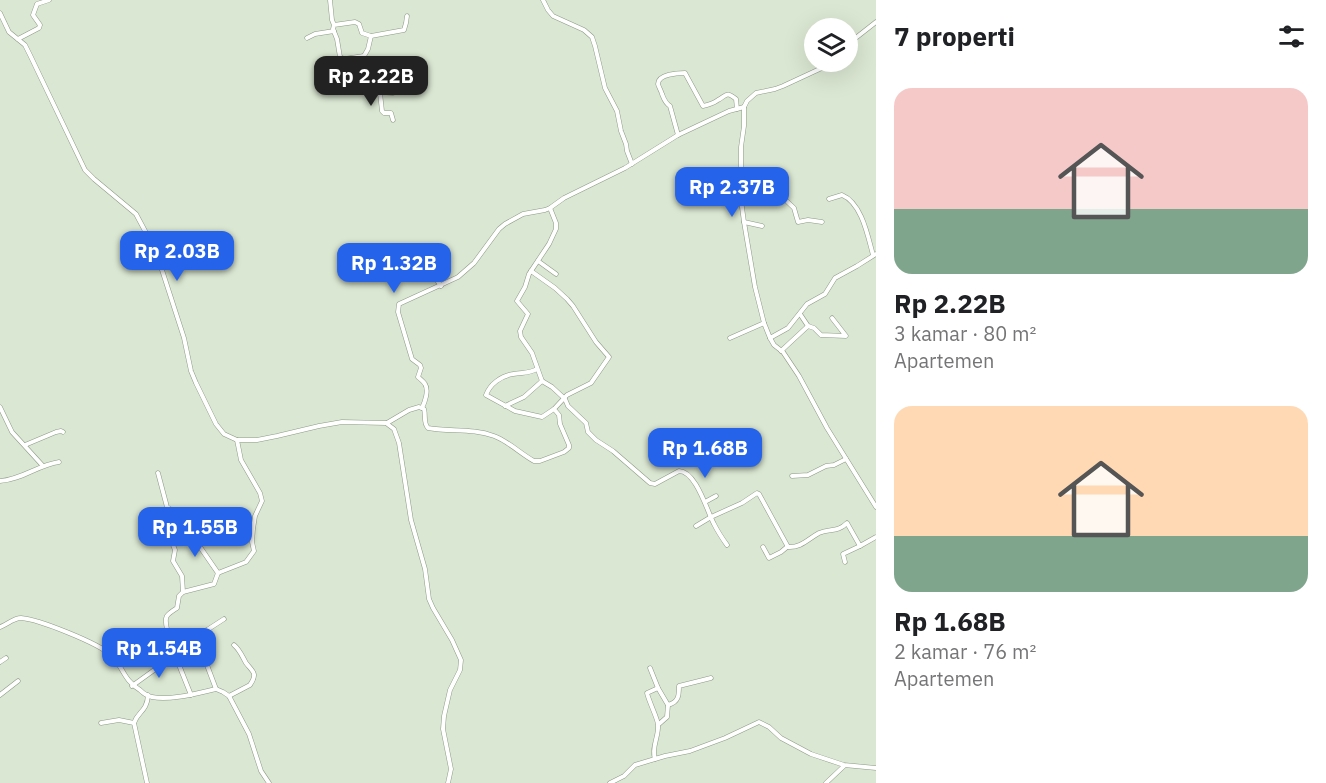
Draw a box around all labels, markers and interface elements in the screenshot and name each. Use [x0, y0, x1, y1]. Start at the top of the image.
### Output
map controls [804, 18, 858, 72]
button: layers [804, 18, 858, 72]
text: 7 properti [894, 19, 1015, 53]
icon: filters [1275, 20, 1308, 53]
pin: Rp 2.22B [309, 56, 433, 107]
text: Rp 2.22B [328, 62, 414, 89]
icon: home [1047, 127, 1155, 235]
pin: Rp 2.37B [670, 167, 794, 218]
text: Rp 2.37B [689, 173, 775, 200]
pin: Rp 2.03B [115, 231, 239, 282]
text: Rp 2.03B [134, 237, 220, 264]
pin: Rp 1.32B [332, 243, 456, 294]
text: Rp 1.32B [351, 249, 437, 276]
text: Rp 2.22B [894, 286, 1006, 320]
text: 3 kamar · 80 m² [894, 320, 1036, 347]
text: Apartemen [894, 347, 994, 374]
pin: Rp 1.68B [643, 428, 767, 479]
text: Rp 1.68B [662, 434, 748, 461]
icon: home [1047, 445, 1155, 553]
pin: Rp 1.55B [133, 507, 257, 558]
text: Rp 1.55B [152, 513, 238, 540]
text: Rp 1.68B [894, 604, 1006, 638]
pin: Rp 1.54B [97, 628, 221, 679]
text: Rp 1.54B [116, 634, 202, 661]
text: 2 kamar · 76 m² [894, 638, 1036, 665]
text: Apartemen [894, 665, 994, 692]

